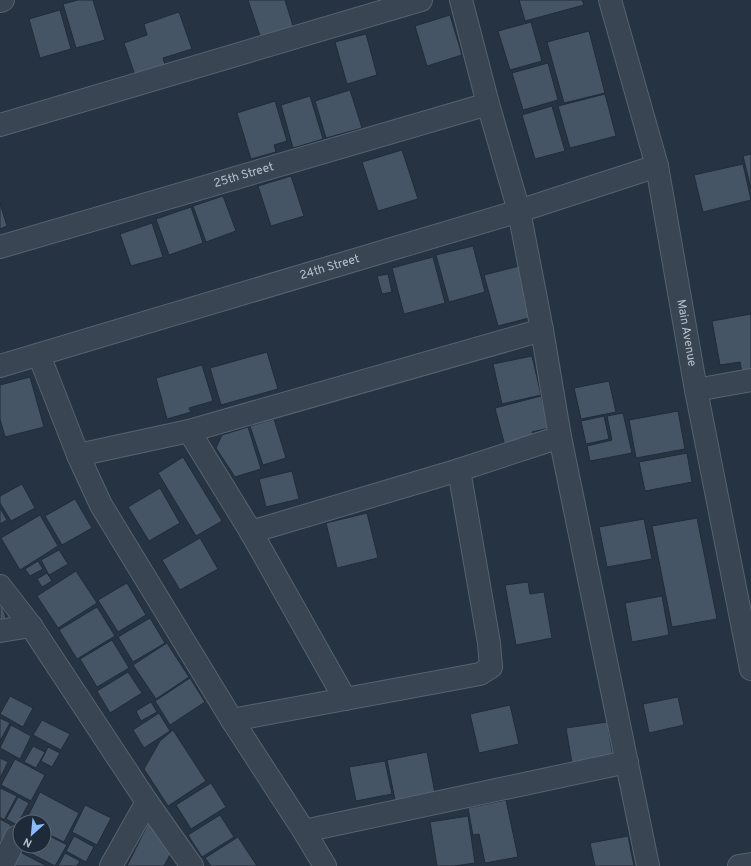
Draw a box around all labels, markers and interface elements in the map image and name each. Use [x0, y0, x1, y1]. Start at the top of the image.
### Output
street label: 25th Street [212, 159, 276, 192]
street label: 24th Street [298, 251, 361, 284]
street label: Main Avenue [672, 298, 700, 368]
north arrow [12, 814, 52, 854]
text: N [21, 834, 35, 850]

